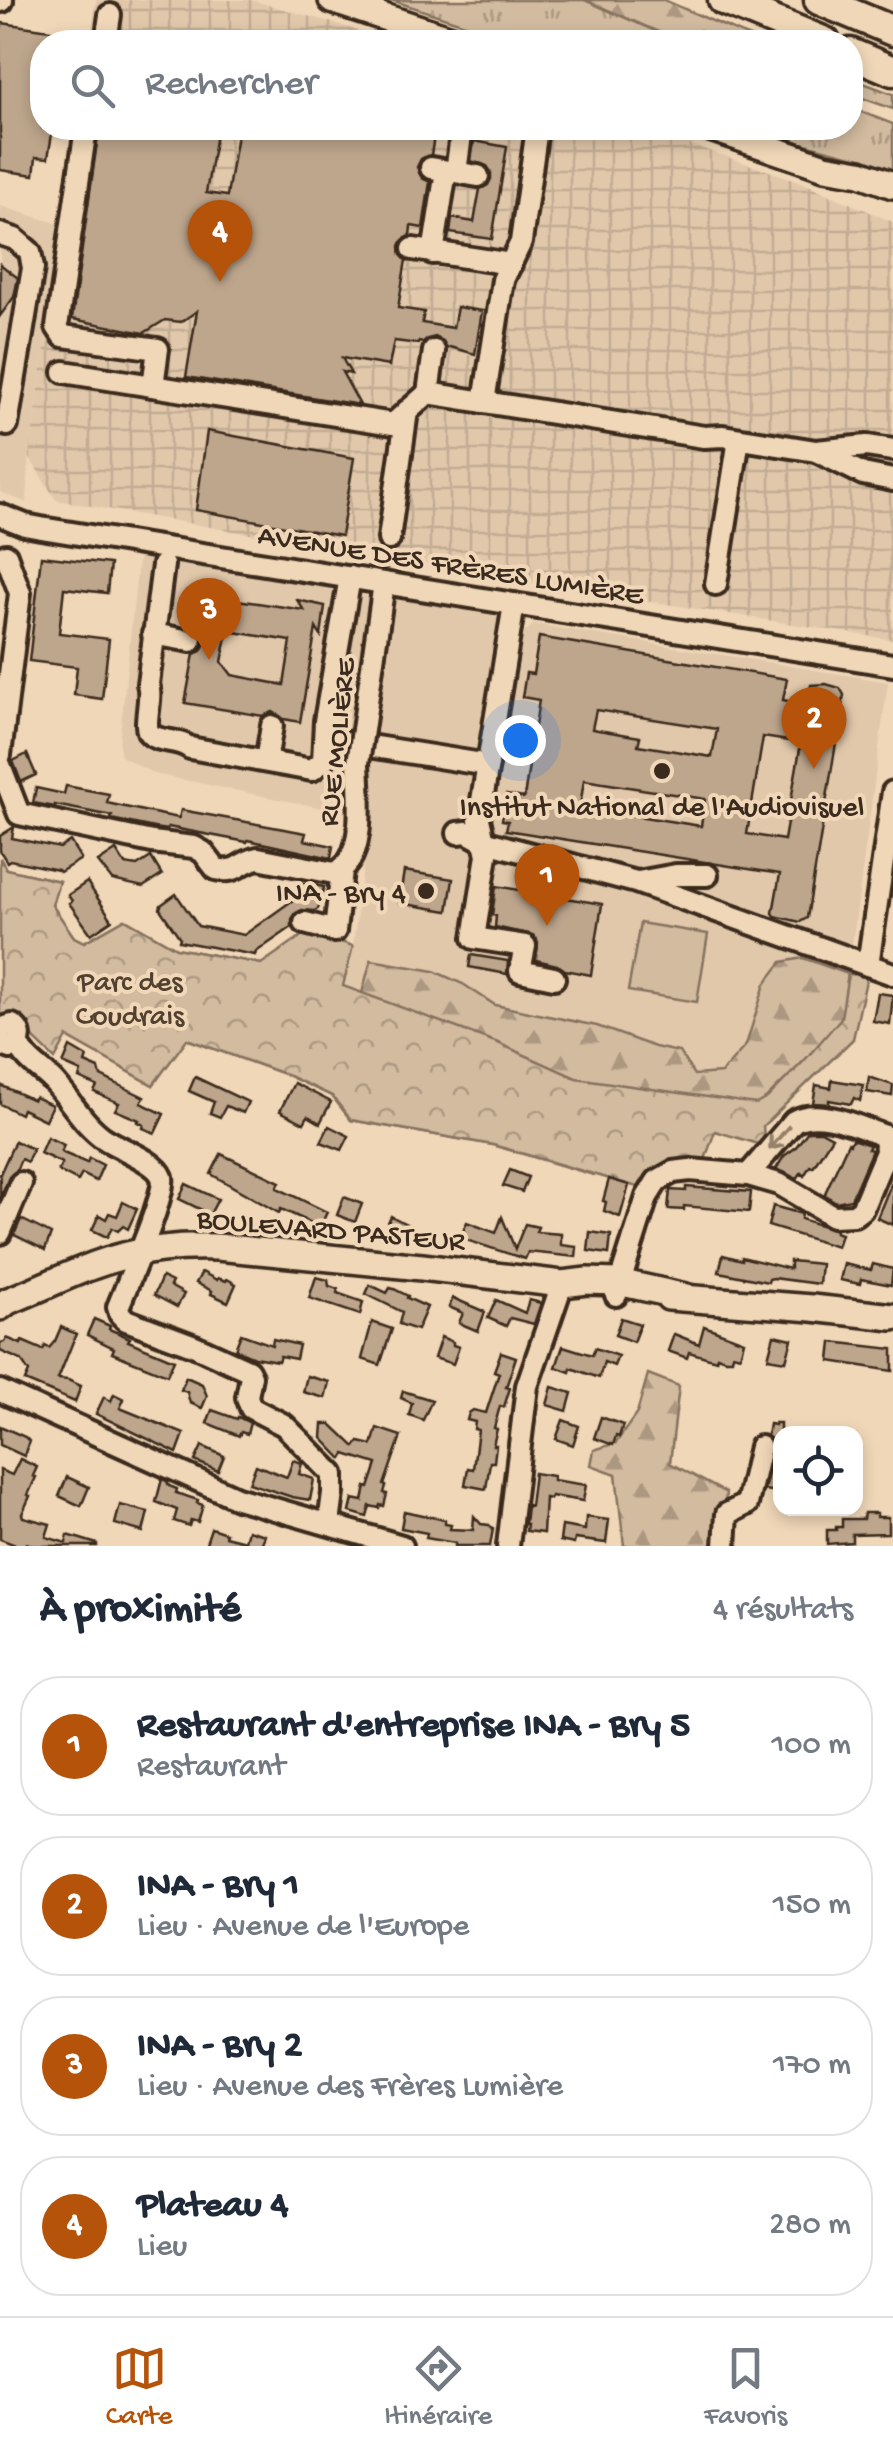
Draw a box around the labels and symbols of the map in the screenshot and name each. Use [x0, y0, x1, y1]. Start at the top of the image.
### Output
pin: 4 [188, 200, 252, 282]
street label: AVENUE DES FRÈRES LUMIÈRE [255, 520, 647, 615]
pin: 3 [176, 578, 242, 660]
street label: RUE MOLIÈRE [313, 655, 366, 828]
pin: 2 [782, 686, 846, 769]
your location [495, 715, 546, 766]
marker: Institut National de l'Audiovisuel [651, 760, 673, 782]
place label: Institut National de l'Audiovisuel [460, 792, 864, 827]
pin: 1 [514, 844, 580, 926]
place label: INA - Bry 4 [276, 878, 406, 913]
marker: INA - Bry 4 [415, 880, 437, 902]
park label: Parc des Coudrais [76, 967, 185, 1036]
one-way arrow [769, 1125, 791, 1151]
street label: BOULEVARD PASTEUR [194, 1203, 467, 1262]

